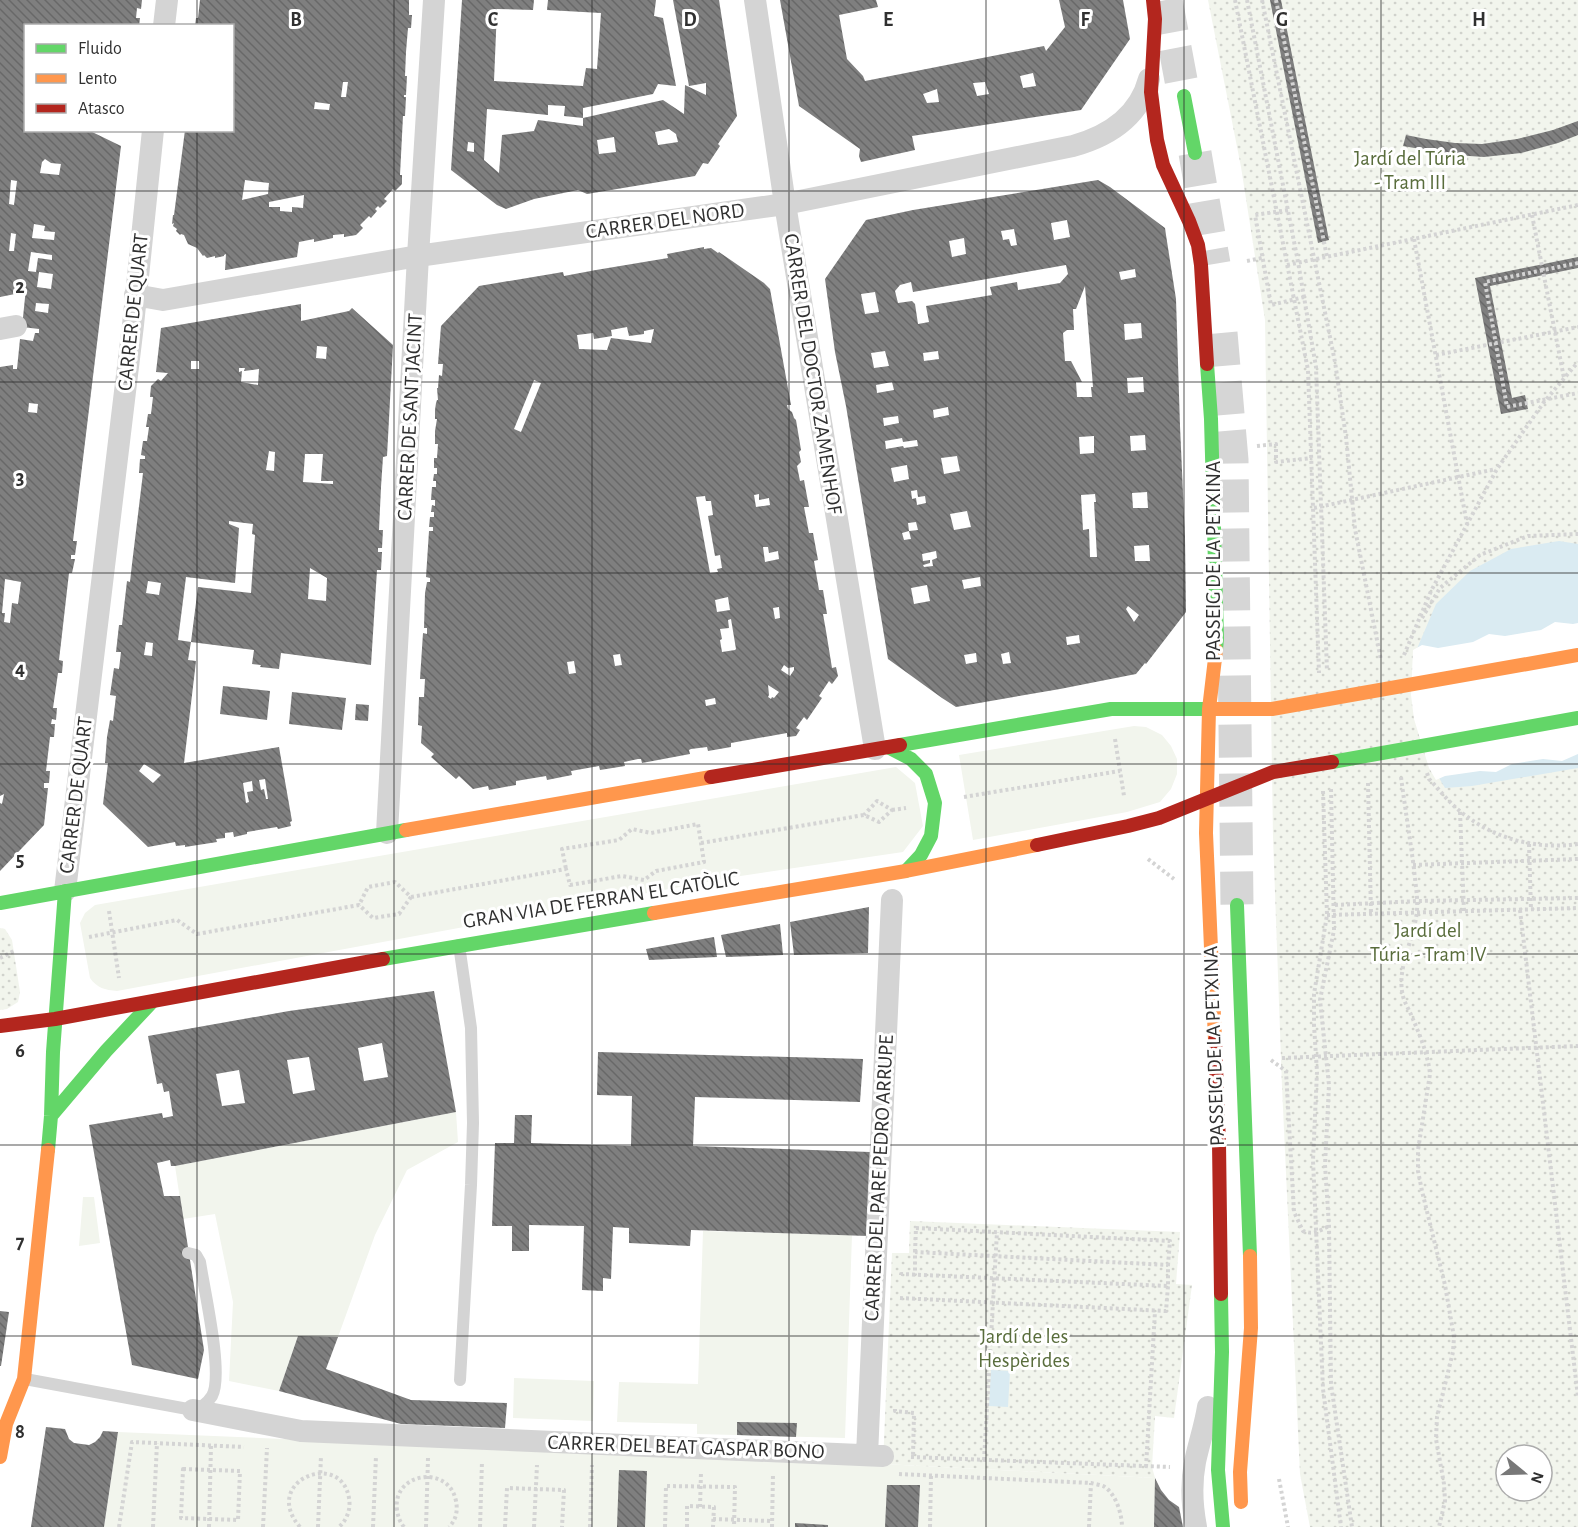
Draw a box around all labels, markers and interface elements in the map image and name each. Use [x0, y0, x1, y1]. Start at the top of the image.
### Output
text: B [290, 10, 302, 30]
text: C [488, 10, 499, 30]
text: D [683, 10, 697, 30]
text: E [883, 10, 893, 30]
text: F [1080, 10, 1090, 30]
text: G [1276, 10, 1288, 30]
text: H [1472, 10, 1486, 30]
legend [24, 24, 234, 132]
text: Fluido [78, 40, 122, 58]
text: Lento [78, 70, 117, 88]
text: Atasco [78, 100, 125, 118]
park label: Jardí del Túria - Tram III [1354, 148, 1466, 193]
street label: CARRER DEL NORD [584, 199, 746, 243]
street label: CARRER DE QUART [114, 232, 152, 392]
street label: CARRER DEL DOCTOR ZAMENHOF [780, 232, 846, 517]
text: 2 [15, 277, 25, 297]
street label: CARRER DE SANT JACINT [394, 313, 426, 521]
street label: PASSEIG DE LA PETXINA [1203, 461, 1224, 661]
text: 3 [16, 468, 24, 488]
text: 4 [15, 659, 25, 679]
street label: CARRER DE QUART [56, 715, 96, 875]
text: 5 [16, 850, 24, 870]
street label: GRAN VIA DE FERRAN EL CATÒLIC [461, 866, 740, 932]
park label: Jardí del Túria - Tram IV [1370, 920, 1486, 965]
street label: PASSEIG DE LA PETXINA [1200, 945, 1228, 1147]
street label: CARRER DEL PARE PEDRO ARRUPE [861, 1034, 897, 1322]
text: 6 [15, 1041, 25, 1061]
text: 7 [16, 1232, 25, 1252]
park label: Jardí de les Hespèrides [978, 1326, 1070, 1371]
text: 8 [15, 1422, 25, 1442]
street label: CARRER DEL BEAT GASPAR BONO [547, 1432, 825, 1462]
north arrow [1494, 1443, 1554, 1503]
text: N [1528, 1470, 1547, 1485]

